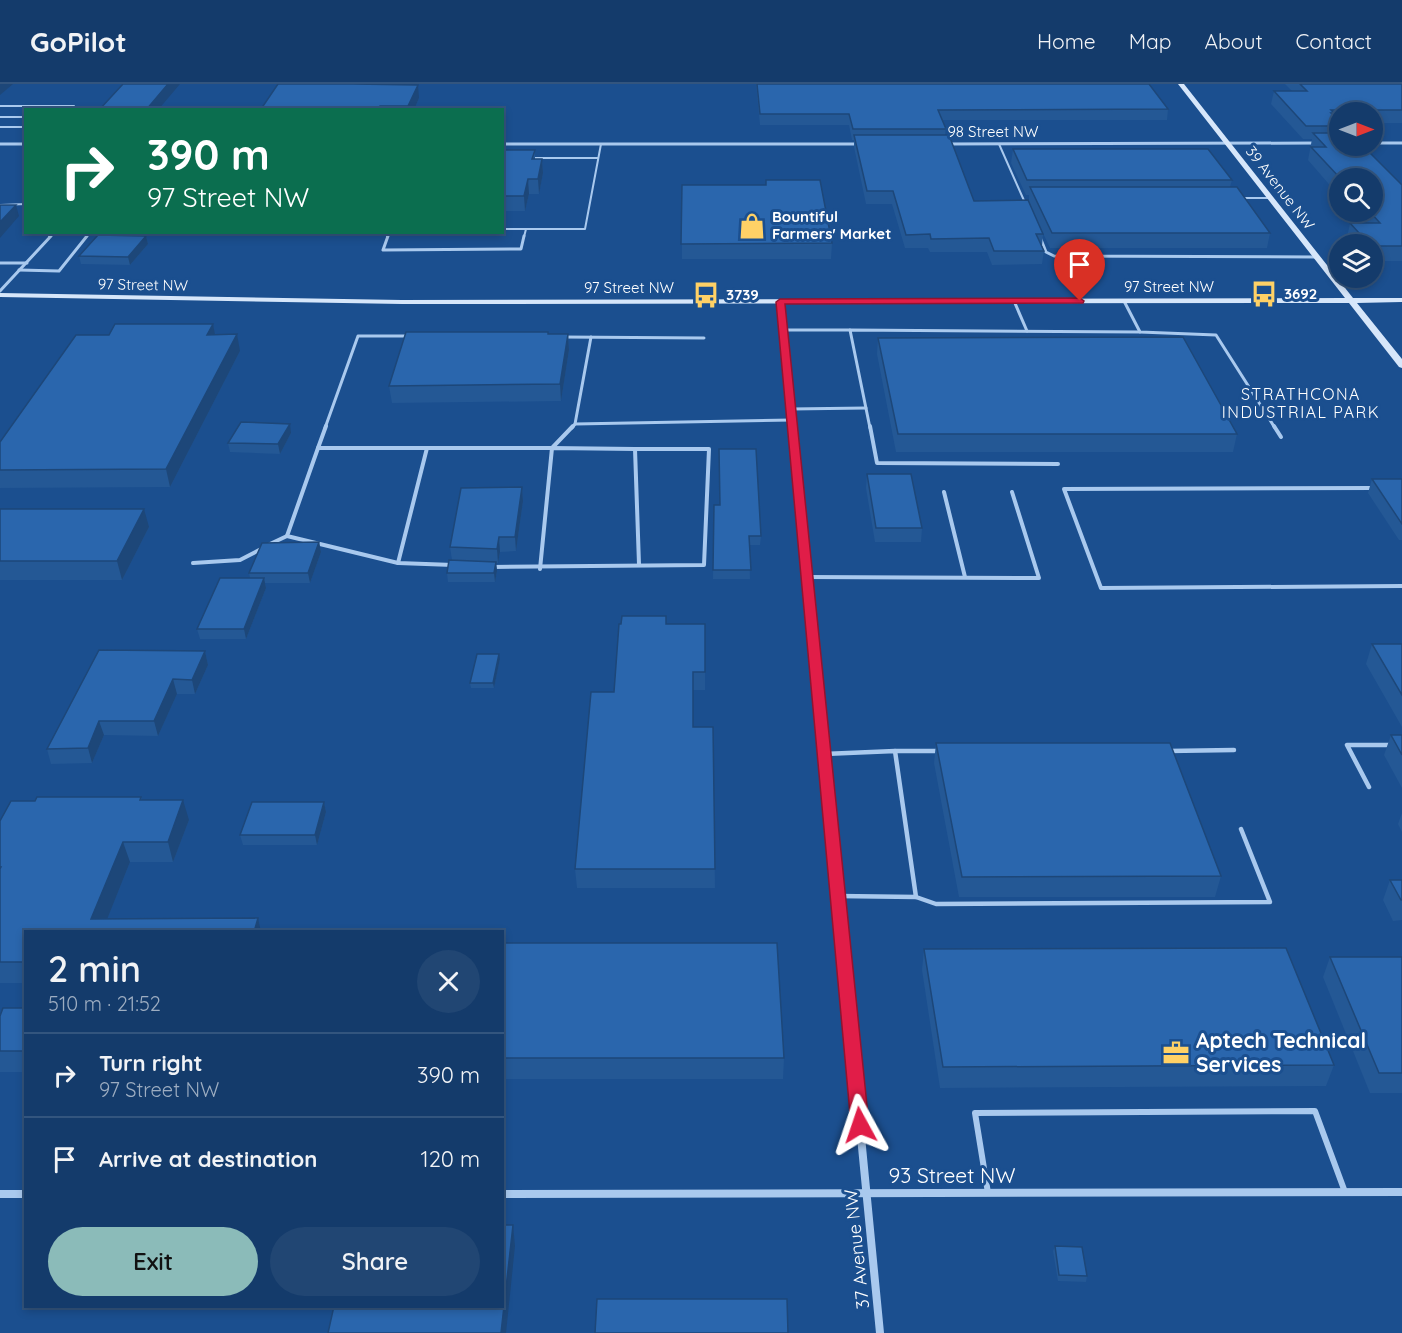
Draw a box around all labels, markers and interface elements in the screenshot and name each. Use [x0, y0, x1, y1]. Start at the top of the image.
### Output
text: GoPilot [30, 24, 127, 59]
text: Home [1037, 28, 1096, 54]
text: Map [1129, 28, 1172, 54]
text: About [1205, 28, 1263, 54]
text: Contact [1296, 28, 1372, 54]
north arrow [1329, 102, 1383, 156]
map controls [1329, 102, 1383, 288]
street label: 98 Street NW [947, 122, 1039, 141]
text: 390 m [147, 128, 270, 181]
icon: right [48, 132, 126, 210]
street label: 39 Avenue NW [1242, 142, 1319, 234]
button: search [1329, 168, 1383, 222]
text: 97 Street NW [147, 180, 309, 214]
place label: Bountiful Farmers' Market [772, 207, 891, 243]
shop icon: Bountiful Farmers' Market [737, 211, 767, 241]
button: layers [1329, 234, 1383, 288]
pin [1054, 239, 1105, 301]
icon: arrive [1063, 248, 1096, 281]
street label: 97 Street NW [98, 274, 189, 295]
street label: 97 Street NW [1124, 277, 1215, 296]
street label: 97 Street NW [584, 278, 675, 297]
bus stop icon: 3692 [1249, 279, 1279, 309]
bus stop icon: 3739 [691, 280, 721, 310]
place label: 3692 [1284, 284, 1317, 303]
place label: 3739 [726, 285, 759, 304]
district label: STRATHCONA INDUSTRIAL PARK [1222, 384, 1380, 422]
text: 2 min [48, 946, 141, 991]
button: close [417, 950, 480, 1013]
text: 510 m · 21:52 [48, 991, 161, 1016]
place label: Aptech Technical Services [1196, 1027, 1366, 1077]
office icon: Aptech Technical Services [1161, 1038, 1191, 1068]
text: Turn right [99, 1049, 203, 1077]
icon: right [48, 1059, 81, 1092]
text: 390 m [417, 1061, 480, 1089]
text: 97 Street NW [99, 1077, 219, 1102]
position arrow [828, 1093, 892, 1157]
icon: arrive [48, 1143, 81, 1176]
text: Arrive at destination [99, 1145, 317, 1173]
text: 120 m [421, 1145, 480, 1173]
street label: 93 Street NW [888, 1162, 1016, 1188]
street label: 37 Avenue NW [839, 1188, 874, 1310]
button: Exit [48, 1227, 258, 1296]
button: Share [270, 1227, 480, 1296]

